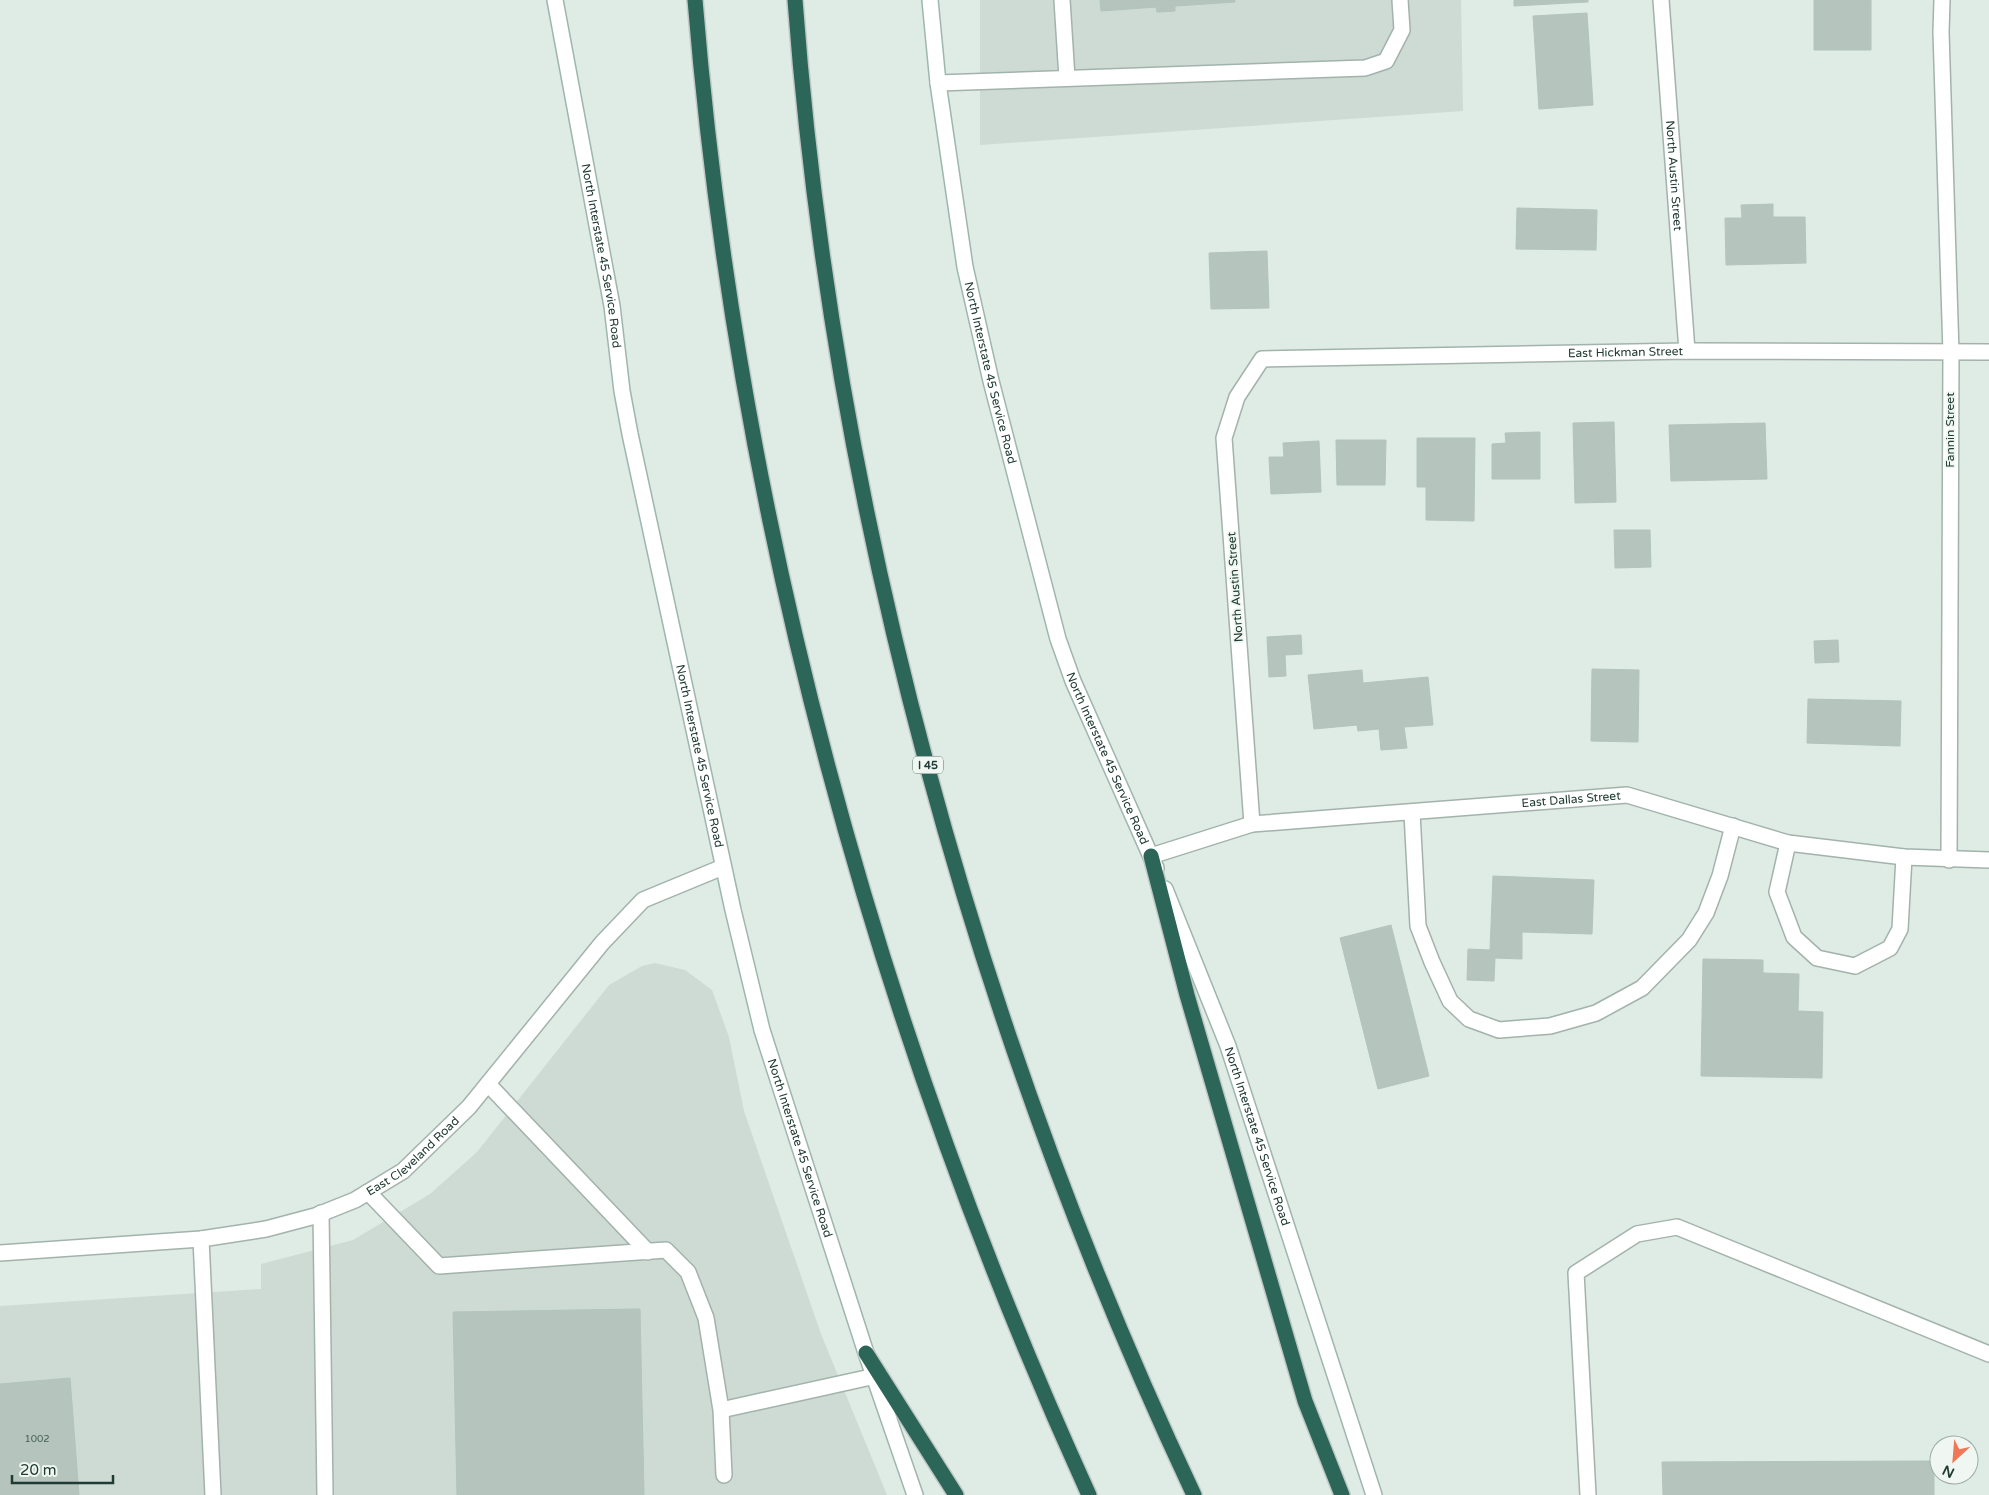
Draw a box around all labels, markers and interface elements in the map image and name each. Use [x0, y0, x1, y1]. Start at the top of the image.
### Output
street label: North Austin Street [1663, 120, 1685, 232]
street label: North Interstate 45 Service Road [579, 162, 624, 349]
street label: North Interstate 45 Service Road [962, 280, 1019, 465]
street label: East Hickman Street [1568, 344, 1684, 360]
street label: Fannin Street [1943, 392, 1957, 468]
street label: North Austin Street [1224, 531, 1246, 643]
street label: North Interstate 45 Service Road [673, 663, 726, 849]
street label: North Interstate 45 Service Road [1063, 670, 1152, 847]
road number: I 45 [913, 756, 943, 774]
street label: East Dallas Street [1521, 788, 1622, 810]
street label: North Interstate 45 Service Road [1222, 1045, 1293, 1227]
street label: North Interstate 45 Service Road [765, 1057, 835, 1239]
street label: East Cleveland Road [364, 1114, 462, 1198]
house number: 1002 [24, 1433, 50, 1445]
north arrow [1929, 1435, 1979, 1485]
scale bar [12, 1452, 114, 1484]
text: 20 m [20, 1461, 57, 1479]
text: N [1940, 1461, 1957, 1481]

